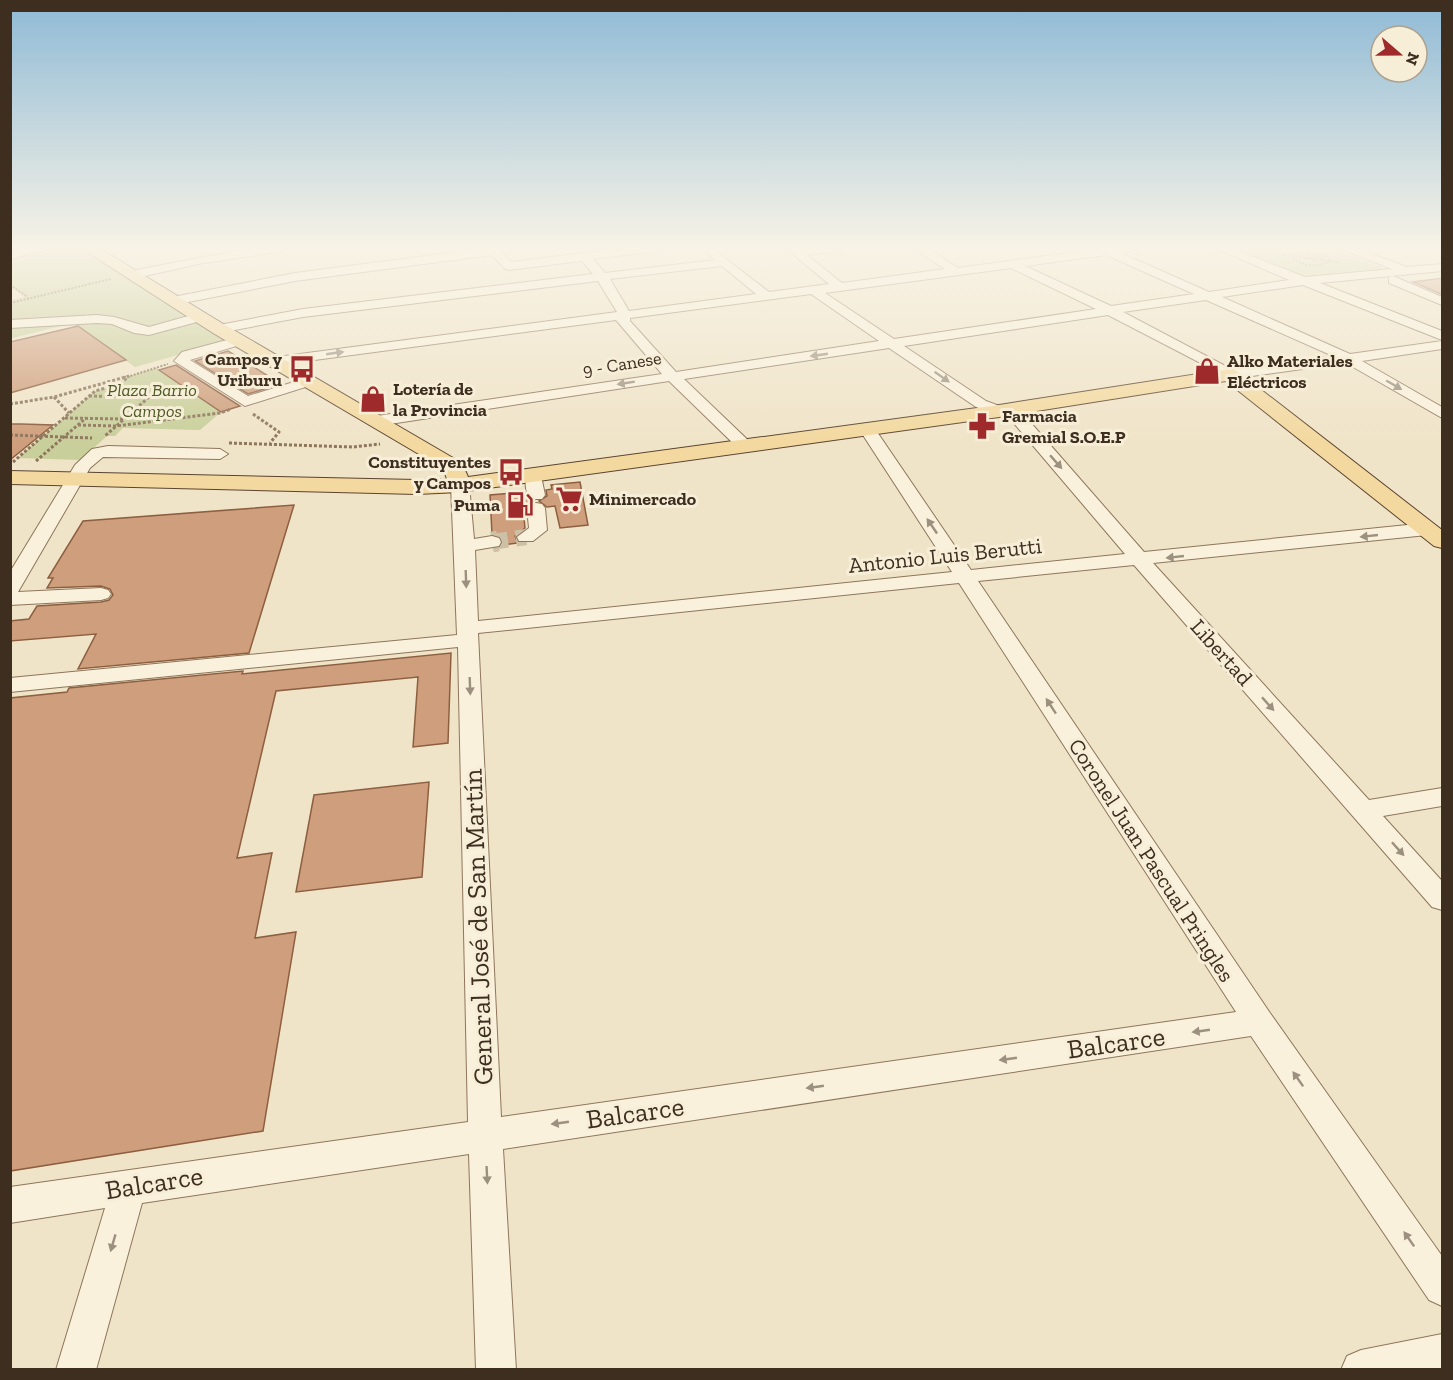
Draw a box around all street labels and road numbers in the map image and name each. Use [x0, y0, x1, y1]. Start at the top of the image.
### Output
street label: 9 - Canese [581, 347, 663, 381]
street label: Antonio Luis Berutti [847, 532, 1043, 579]
street label: Libertad [1185, 613, 1259, 691]
street label: Coronel Juan Pascual Pringles [1063, 733, 1240, 987]
street label: General José de San Martín [456, 768, 500, 1086]
street label: Balcarce [1065, 1020, 1167, 1066]
street label: Balcarce [584, 1090, 686, 1136]
street label: Balcarce [103, 1159, 205, 1207]

